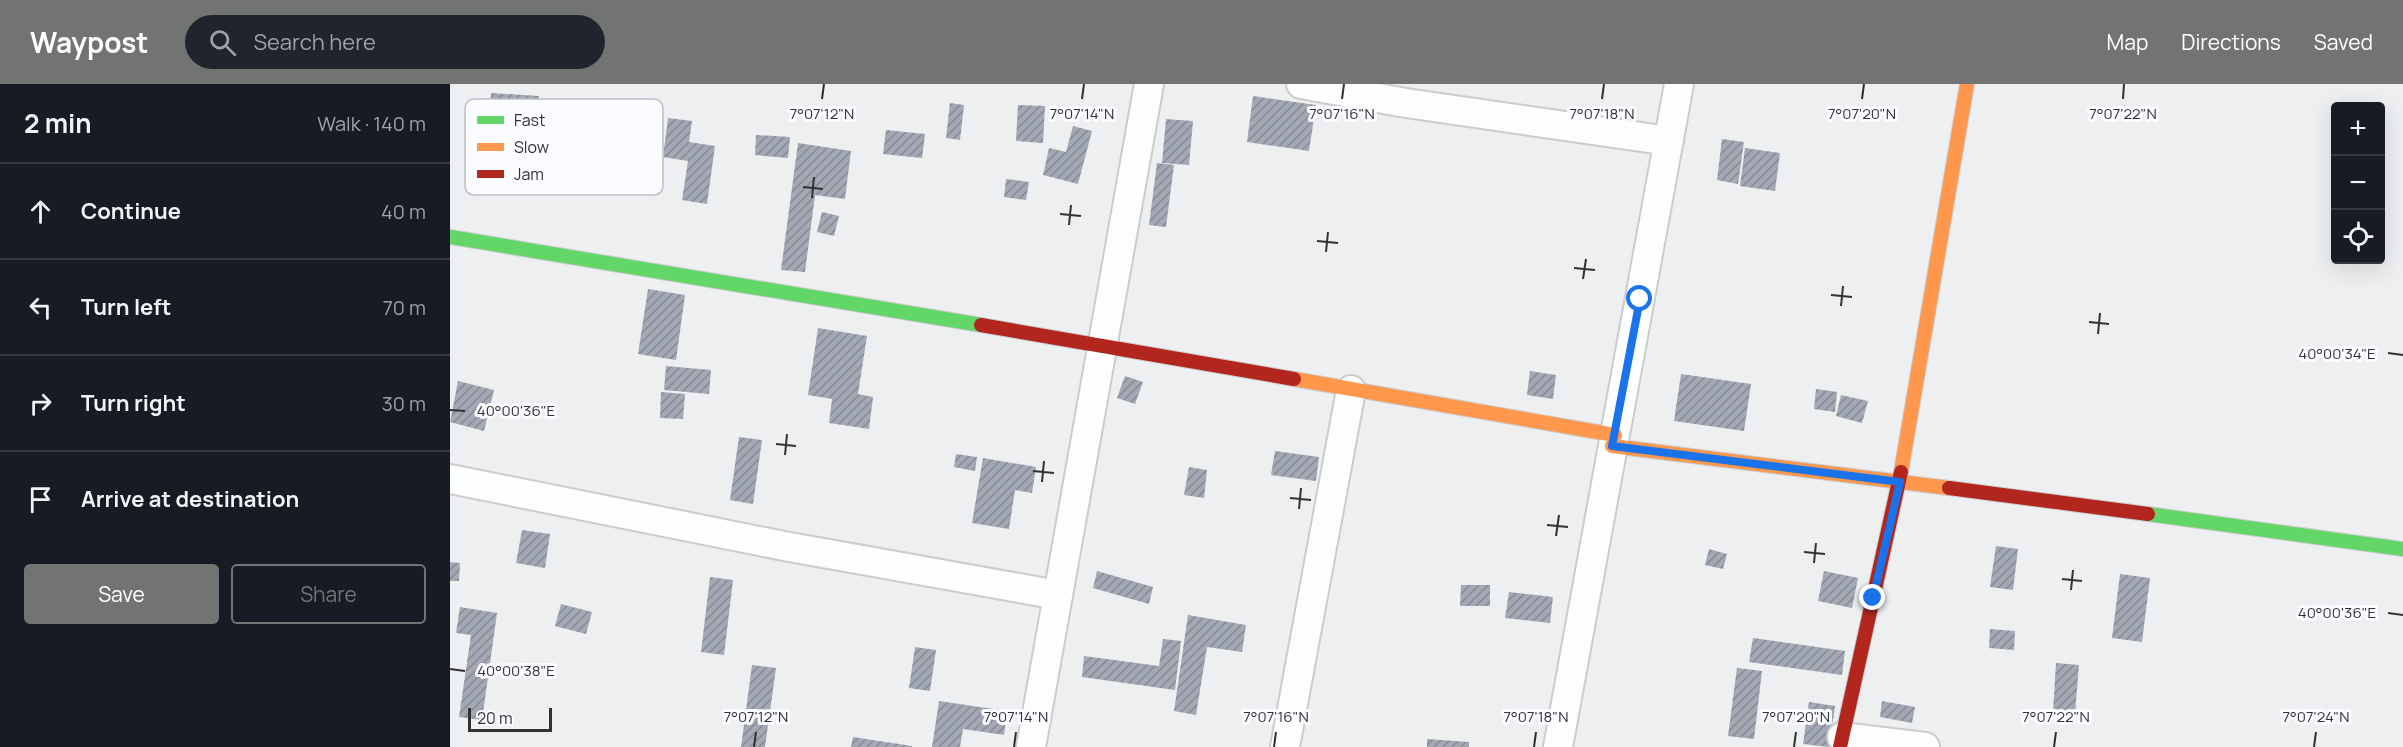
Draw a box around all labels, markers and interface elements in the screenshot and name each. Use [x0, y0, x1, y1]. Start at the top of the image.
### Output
search box [185, 15, 605, 69]
text: Waypost [30, 23, 149, 61]
icon: search [206, 26, 239, 59]
text: Search here [254, 27, 376, 57]
text: Map [2107, 28, 2148, 56]
text: Directions [2181, 28, 2281, 56]
text: Saved [2314, 28, 2373, 56]
legend [465, 99, 663, 195]
map controls [2331, 102, 2385, 264]
button: + [2331, 102, 2385, 156]
text: 7°07'12"N [790, 103, 854, 124]
text: 7°07'14"N [1050, 103, 1114, 124]
text: 7°07'16"N [1309, 103, 1375, 124]
text: 7°07'18"N [1570, 103, 1634, 124]
text: 7°07'20"N [1828, 103, 1896, 124]
text: 7°07'22"N [2089, 103, 2157, 124]
text: 2 min [24, 105, 92, 141]
text: Fast [514, 109, 545, 131]
text: Walk · 140 m [317, 110, 426, 137]
text: Slow [514, 136, 549, 158]
button: − [2331, 156, 2385, 210]
text: Jam [514, 163, 544, 185]
icon: ahead [24, 195, 57, 228]
text: Continue [81, 196, 181, 226]
text: 40 m [381, 198, 426, 225]
button: locate [2331, 210, 2385, 264]
route start [1626, 285, 1652, 311]
icon: left [24, 291, 57, 324]
text: Turn left [81, 292, 171, 322]
text: 70 m [383, 294, 426, 321]
text: 40°00'34"E [2298, 343, 2376, 364]
icon: right [24, 387, 57, 420]
text: Turn right [81, 388, 186, 418]
text: 30 m [382, 390, 426, 417]
text: 40°00'36"E [477, 400, 555, 421]
icon: arrive [24, 483, 57, 516]
text: Arrive at destination [81, 484, 299, 514]
button: Save [24, 564, 219, 624]
button: Share [231, 564, 426, 624]
route end [1859, 584, 1885, 610]
text: 40°00'36"E [2298, 602, 2376, 623]
text: 40°00'38"E [477, 660, 555, 681]
scale bar [468, 705, 552, 732]
text: 7°07'12"N [724, 706, 788, 727]
text: 7°07'14"N [984, 706, 1048, 727]
text: 7°07'16"N [1243, 706, 1309, 727]
text: 7°07'18"N [1504, 706, 1568, 727]
text: 7°07'20"N [1762, 706, 1830, 727]
text: 7°07'22"N [2022, 706, 2090, 727]
text: 7°07'24"N [2283, 706, 2349, 727]
text: 20 m [477, 707, 513, 729]

